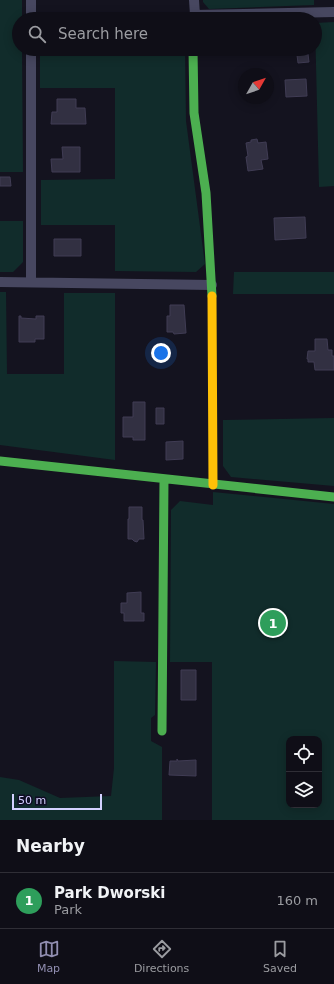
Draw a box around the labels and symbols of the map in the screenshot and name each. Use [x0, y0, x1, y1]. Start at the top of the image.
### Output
north arrow [238, 68, 274, 104]
your location [151, 343, 171, 363]
pin: 1 [260, 608, 286, 638]
scale bar [12, 792, 102, 811]

